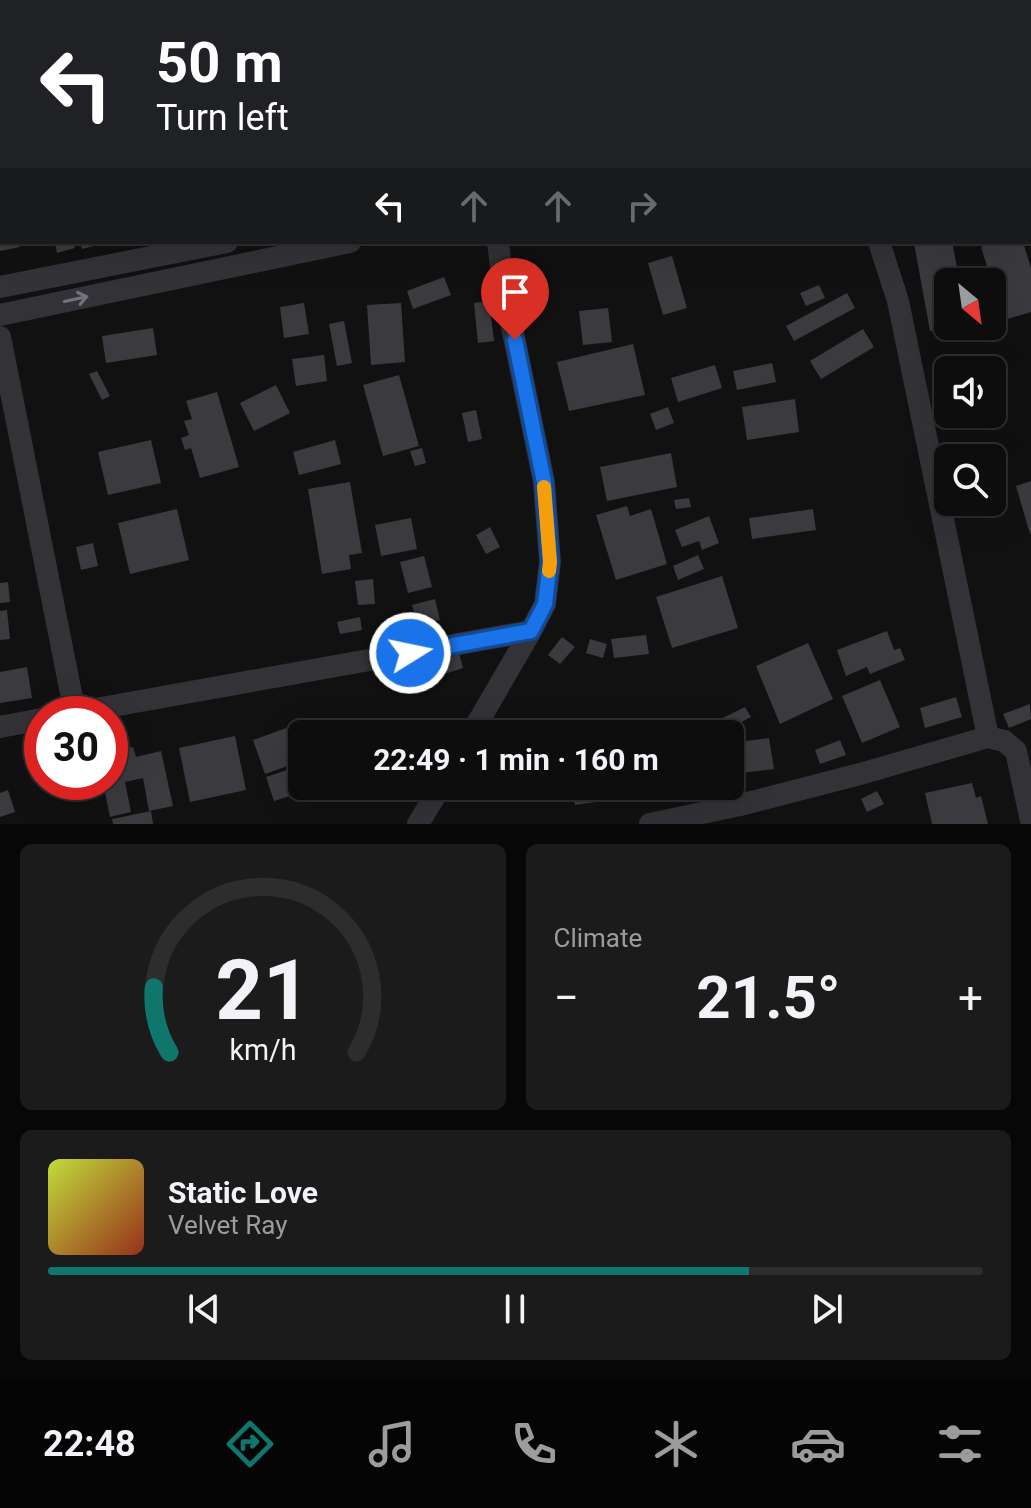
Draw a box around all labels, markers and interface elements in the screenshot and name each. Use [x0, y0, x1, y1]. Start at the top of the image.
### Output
text: 50 m [156, 30, 283, 96]
icon: left [24, 32, 128, 136]
text: Turn left [156, 97, 289, 139]
icon: left [368, 184, 412, 228]
icon: ahead [452, 184, 496, 228]
icon: ahead [536, 184, 580, 228]
icon: right [620, 184, 664, 228]
pin [481, 258, 549, 340]
north arrow [934, 268, 1006, 340]
map controls [934, 268, 1006, 516]
icon: arrive [493, 270, 537, 314]
one-way arrow [63, 291, 89, 306]
button: sound [934, 356, 1006, 428]
button: search [934, 444, 1006, 516]
position arrow [368, 611, 452, 695]
speed limit sign: 30 [24, 696, 128, 800]
text: 22:49 · 1 min · 160 m [373, 742, 659, 777]
text: Climate [554, 923, 642, 953]
text: 21 [215, 942, 310, 1039]
text: 21.5° [696, 962, 840, 1033]
text: − [554, 972, 579, 1024]
text: + [958, 972, 983, 1024]
text: km/h [229, 1033, 296, 1067]
text: Static Love [168, 1175, 318, 1210]
text: Velvet Ray [168, 1210, 288, 1240]
icon: previous [182, 1287, 226, 1331]
icon: pause [493, 1287, 537, 1331]
icon: next [805, 1287, 849, 1331]
icon: directions [222, 1416, 278, 1472]
icon: music [364, 1416, 420, 1472]
icon: phone [506, 1416, 562, 1472]
icon: climate [648, 1416, 704, 1472]
icon: car [790, 1416, 846, 1472]
icon: filters [932, 1416, 988, 1472]
text: 22:48 [43, 1423, 136, 1465]

